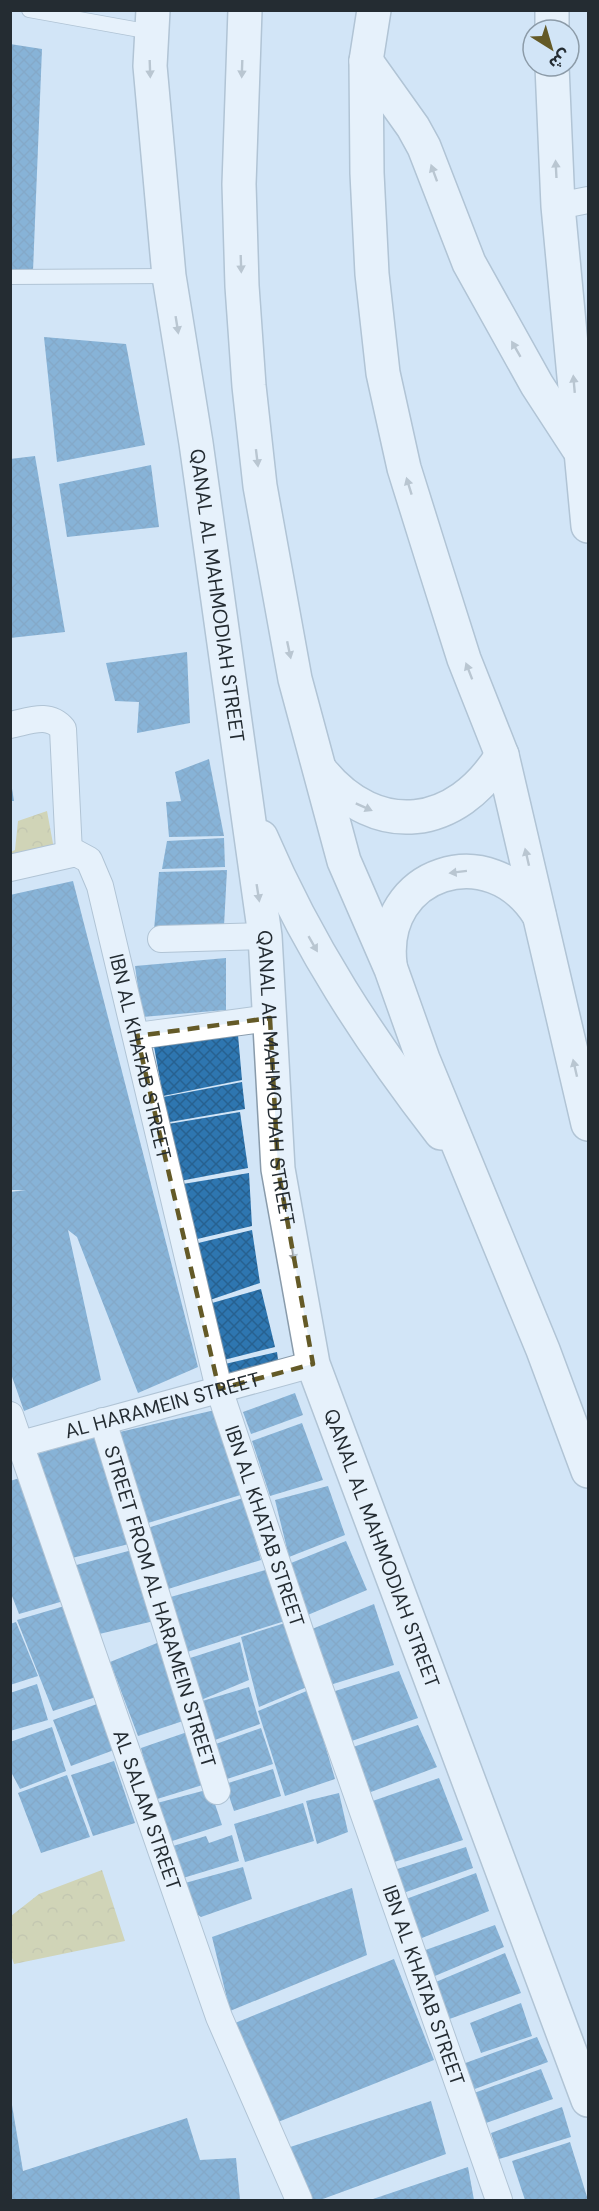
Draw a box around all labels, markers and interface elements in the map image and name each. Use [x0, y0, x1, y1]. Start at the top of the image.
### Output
north arrow [521, 18, 581, 78]
text: ش [545, 45, 575, 75]
one-way arrow [146, 59, 155, 78]
one-way arrow [237, 59, 246, 78]
one-way arrow [552, 160, 561, 179]
one-way arrow [428, 164, 438, 182]
one-way arrow [236, 254, 246, 273]
one-way arrow [172, 316, 181, 335]
one-way arrow [511, 340, 521, 357]
one-way arrow [569, 375, 579, 394]
street label: QANAL AL MAHMODIAH STREET [184, 447, 251, 744]
one-way arrow [252, 449, 262, 468]
one-way arrow [404, 477, 414, 495]
one-way arrow [285, 641, 294, 660]
one-way arrow [464, 662, 473, 680]
one-way arrow [355, 802, 373, 812]
one-way arrow [521, 848, 531, 866]
one-way arrow [448, 868, 467, 877]
one-way arrow [254, 883, 263, 902]
street label: QANAL AL MAHMODIAH STREET [252, 929, 301, 1227]
one-way arrow [308, 936, 318, 953]
street label: IBN AL KHATAB STREET [103, 951, 177, 1162]
one-way arrow [570, 1058, 580, 1077]
one-way arrow [289, 1244, 298, 1263]
street label: AL HARAMEIN STREET [62, 1366, 263, 1444]
street label: QANAL AL MAHMODIAH STREET [318, 1405, 446, 1691]
street label: IBN AL KHATAB STREET [219, 1422, 311, 1630]
street label: STREET FROM AL HARAMEIN STREET [98, 1442, 222, 1770]
street label: AL SALAM STREET [107, 1726, 187, 1894]
street label: IBN AL KHATAB STREET [377, 1882, 471, 2089]

